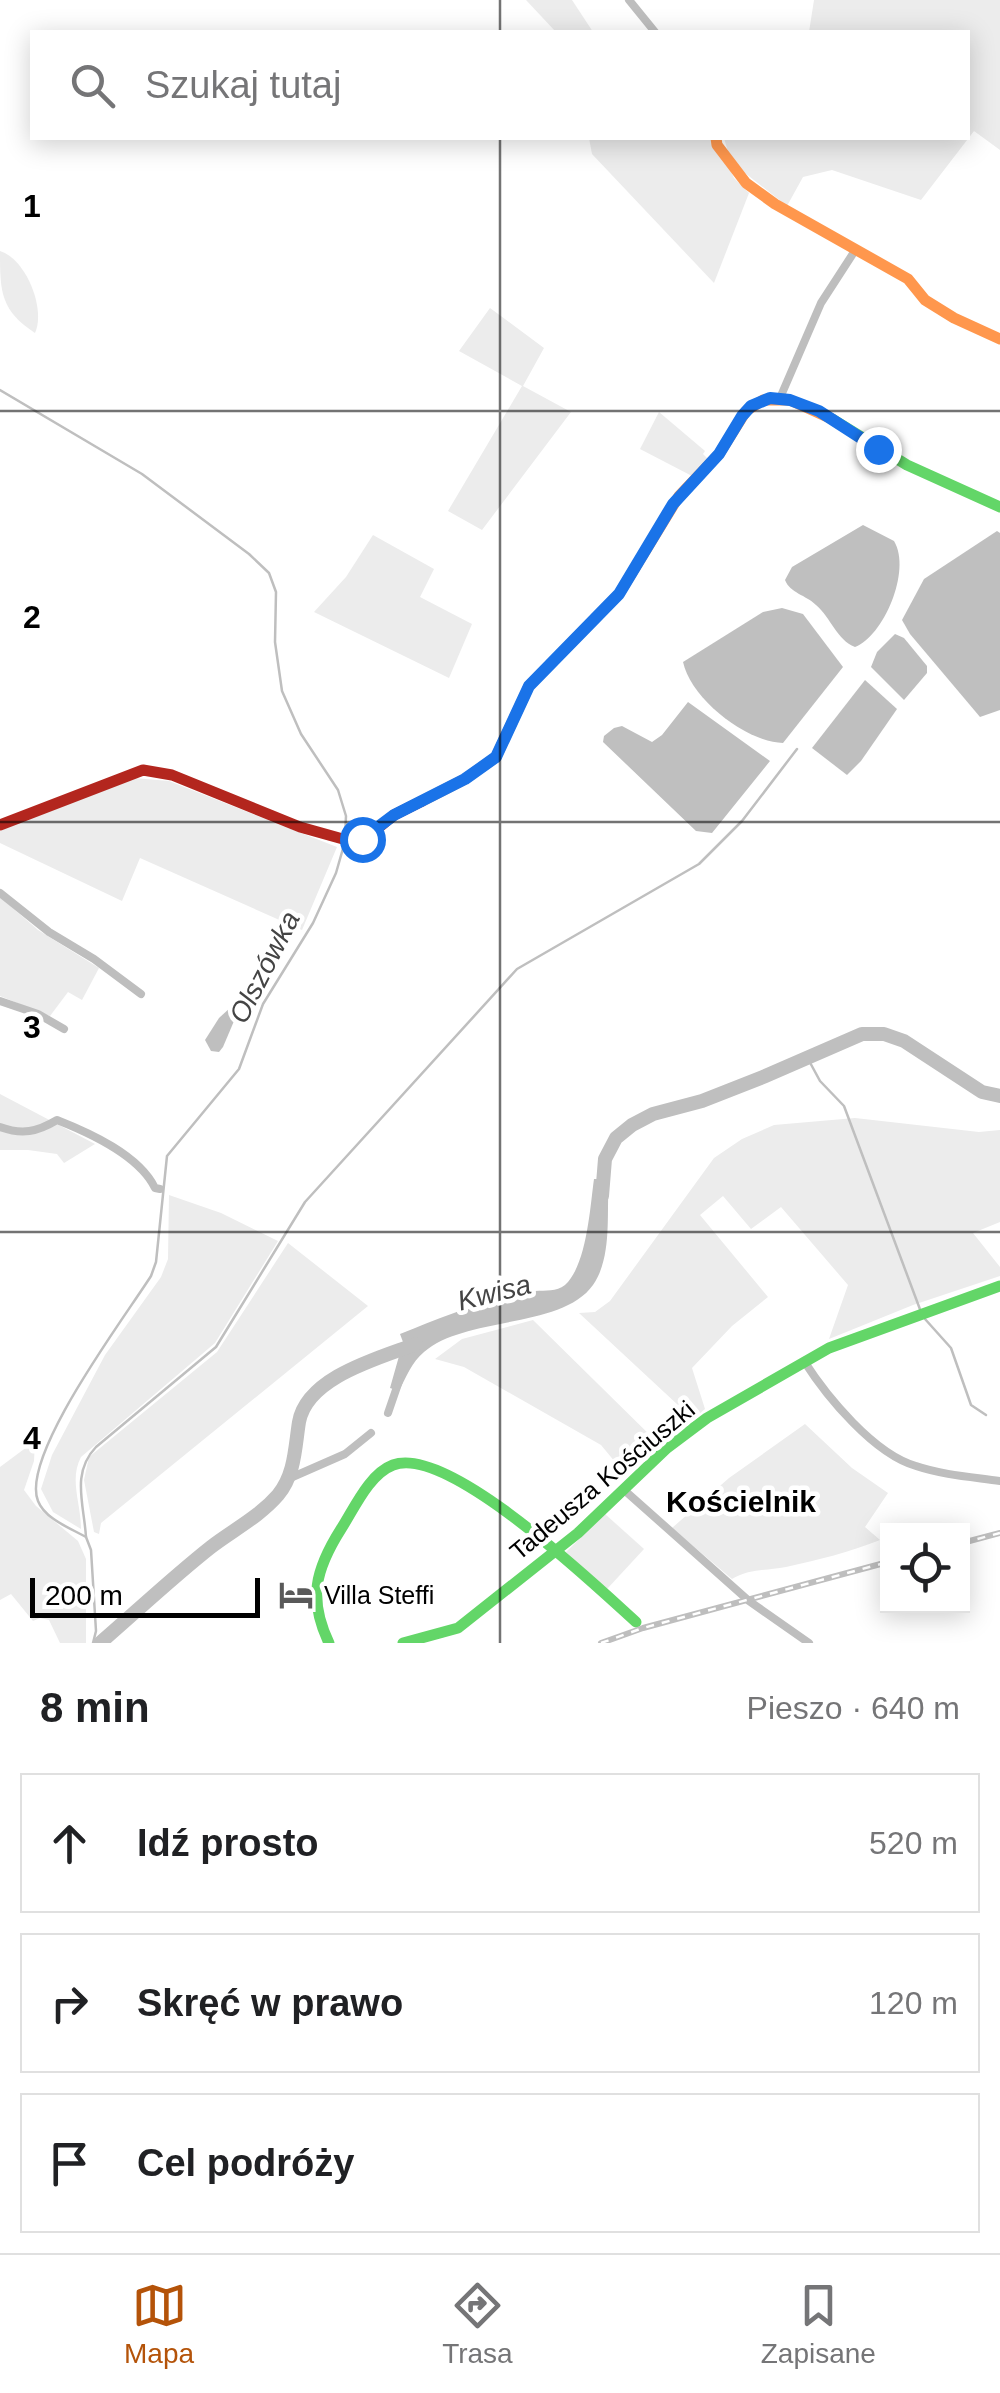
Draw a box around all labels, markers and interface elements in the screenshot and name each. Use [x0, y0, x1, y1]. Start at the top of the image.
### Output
search box [30, 30, 970, 140]
icon: search [65, 58, 120, 113]
text: Szukaj tutaj [145, 64, 341, 106]
text: 1 [23, 188, 41, 224]
route end [856, 427, 902, 473]
text: 2 [23, 599, 41, 635]
route start [340, 817, 386, 863]
water label: Olszówka [223, 906, 306, 1028]
text: 3 [23, 1009, 41, 1045]
water label: Kwisa [454, 1268, 534, 1317]
street label: Tadeusza Kościuszki [504, 1395, 700, 1565]
text: 4 [23, 1420, 41, 1456]
district label: Kościelnik [666, 1485, 816, 1518]
map controls [880, 1523, 970, 1613]
button: locate [880, 1523, 970, 1613]
scale bar [30, 1573, 260, 1618]
hotel icon: Villa Steffi [277, 1576, 315, 1614]
text: 200 m [45, 1580, 123, 1611]
place label: Villa Steffi [324, 1581, 434, 1609]
text: 8 min [40, 1684, 150, 1731]
text: Pieszo · 640 m [747, 1690, 960, 1726]
icon: ahead [42, 1816, 97, 1871]
text: Idź prosto [137, 1822, 319, 1864]
text: 520 m [869, 1825, 958, 1861]
icon: right [42, 1976, 97, 2031]
text: Skręć w prawo [137, 1982, 403, 2024]
text: 120 m [869, 1985, 958, 2021]
icon: arrive [42, 2136, 97, 2191]
text: Cel podróży [137, 2142, 354, 2184]
tab: Mapa [124, 2278, 194, 2370]
tab: Trasa [442, 2278, 513, 2370]
tab: Zapisane [761, 2278, 876, 2370]

